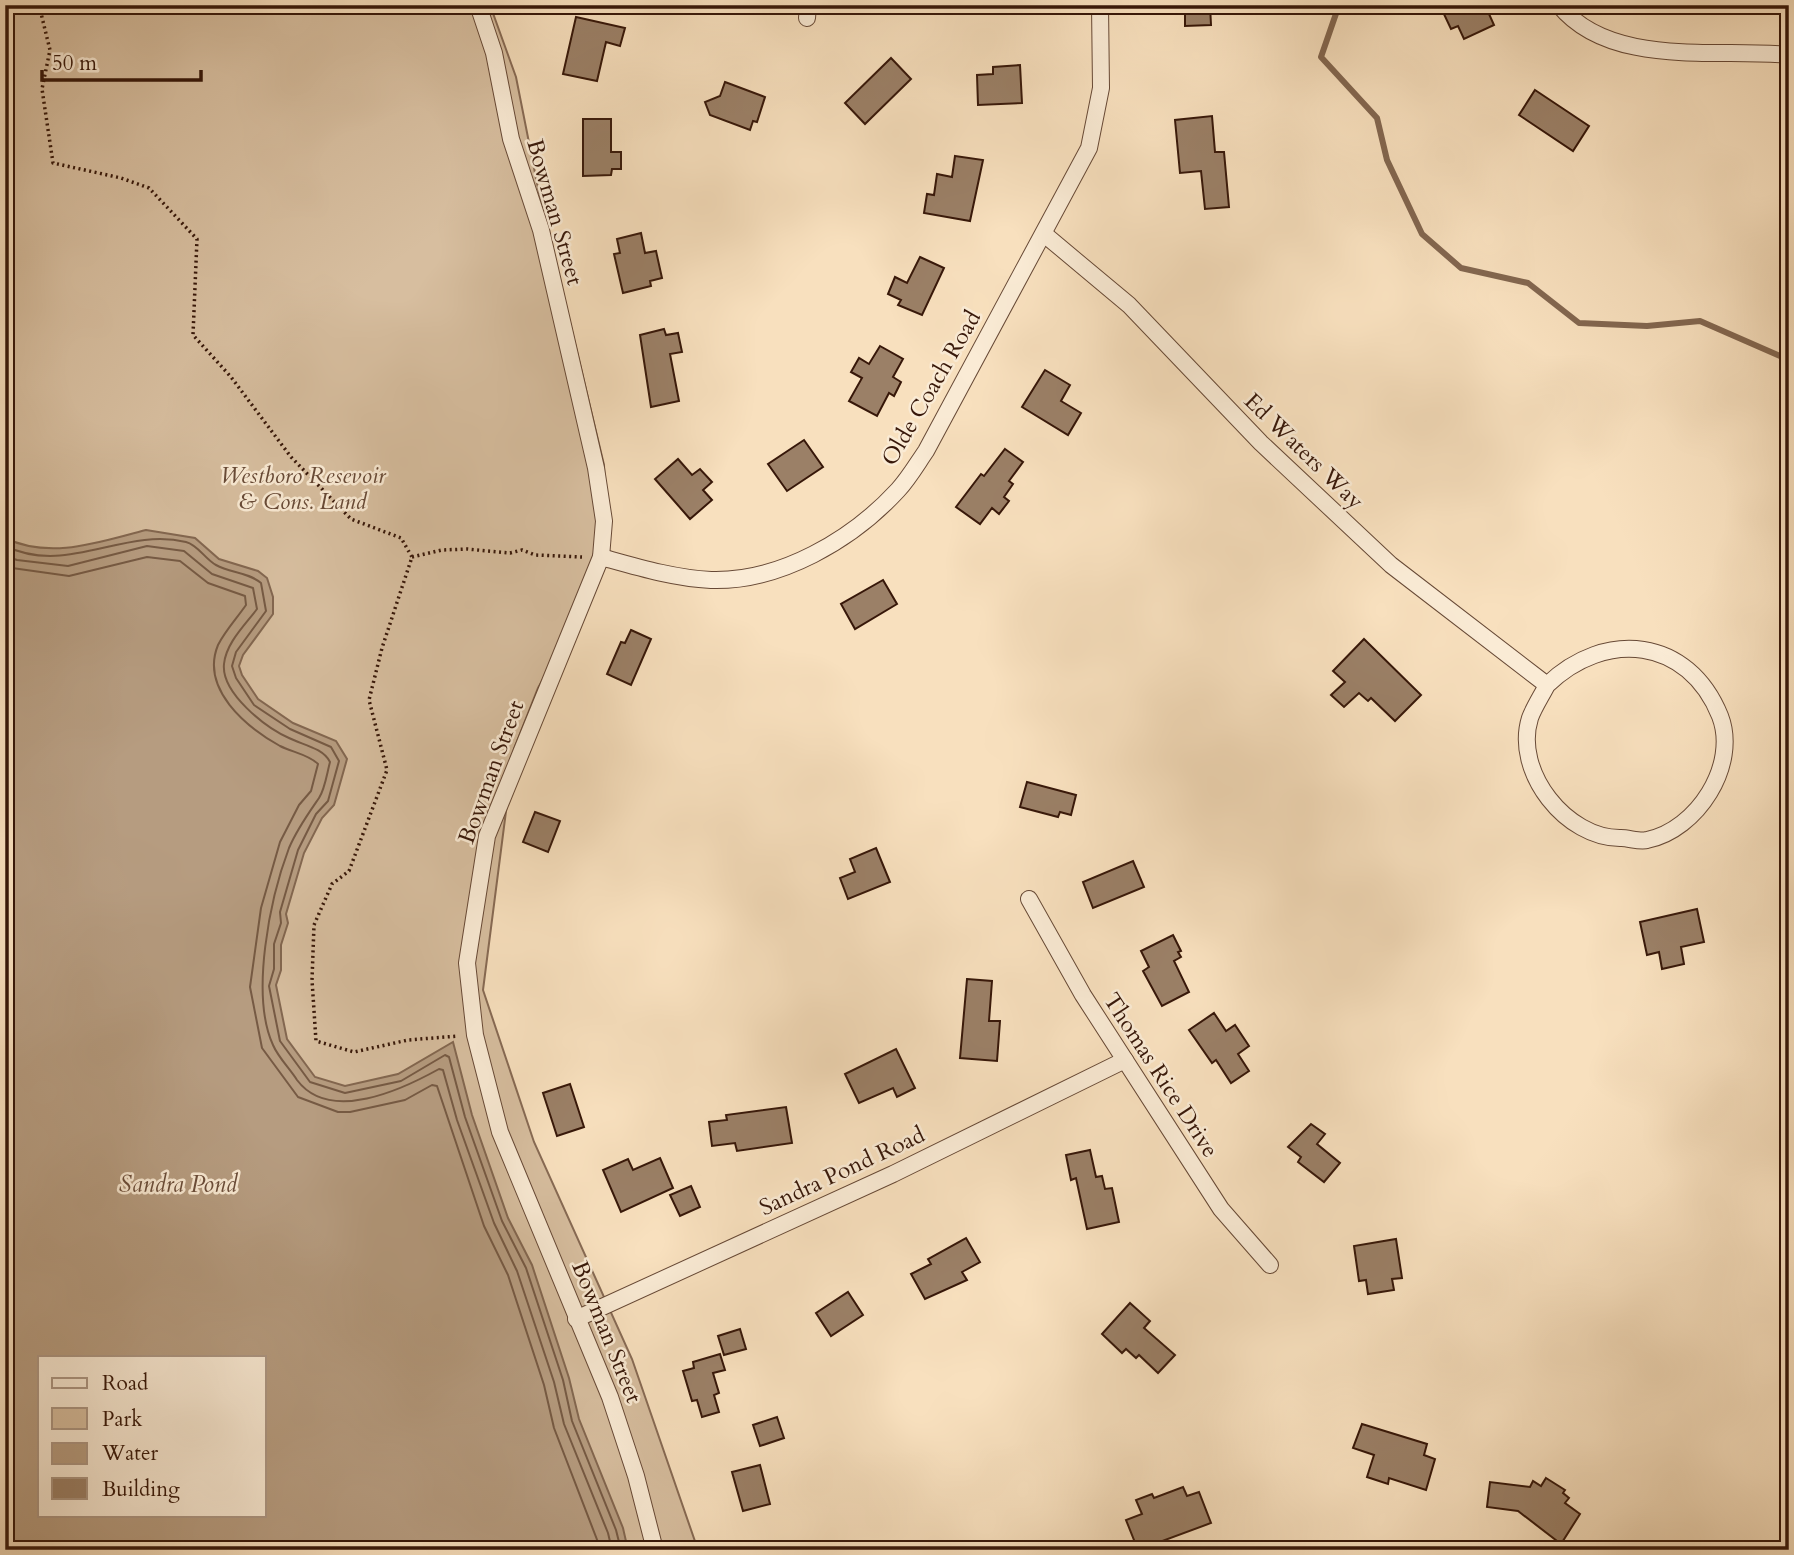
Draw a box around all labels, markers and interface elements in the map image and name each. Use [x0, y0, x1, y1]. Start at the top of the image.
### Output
scale bar [42, 38, 201, 82]
text: 50 m [52, 49, 97, 78]
street label: Bowman Street [519, 135, 591, 289]
street label: Olde Coach Road [874, 304, 988, 471]
street label: Ed Waters Way [1237, 386, 1371, 516]
park label: Westboro Resevoir & Cons. Land [220, 460, 387, 517]
street label: Bowman Street [451, 696, 531, 848]
street label: Thomas Rice Drive [1096, 987, 1226, 1163]
street label: Sandra Pond Road [754, 1119, 931, 1223]
water label: Sandra Pond [119, 1168, 239, 1201]
street label: Bowman Street [564, 1256, 650, 1408]
legend [38, 1356, 266, 1516]
text: Road [102, 1369, 148, 1398]
text: Park [102, 1405, 143, 1434]
text: Water [101, 1439, 158, 1468]
text: Building [102, 1475, 180, 1504]

